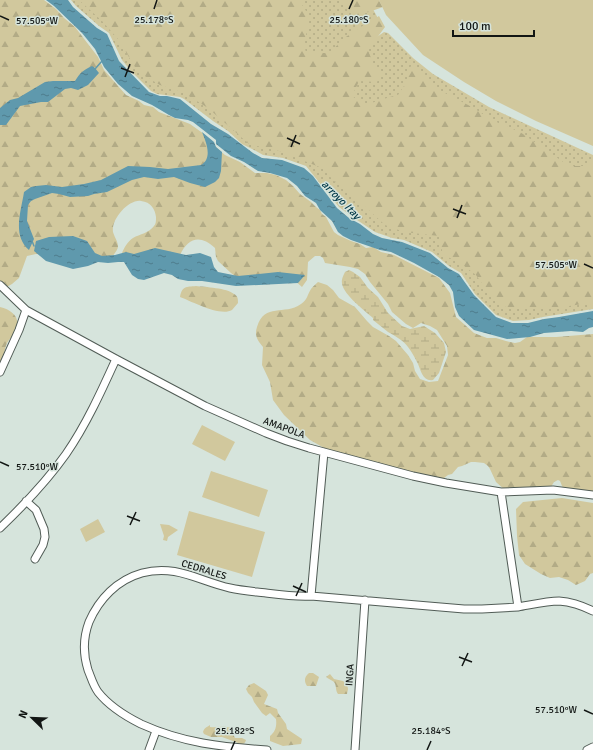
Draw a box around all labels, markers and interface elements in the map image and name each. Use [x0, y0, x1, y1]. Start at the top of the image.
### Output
scale bar [453, 12, 534, 38]
text: 25.178°S [135, 14, 174, 26]
text: 25.180°S [330, 14, 369, 26]
text: 57.505°W [16, 15, 58, 27]
text: 100 m [459, 19, 491, 34]
water label: arroyo Itay [319, 178, 365, 224]
text: 57.505°W [535, 259, 577, 271]
street label: AMAPOLA [261, 415, 307, 441]
text: 57.510°W [16, 461, 58, 473]
street label: CEDRALES [180, 557, 228, 583]
street label: INGA [343, 663, 357, 687]
north arrow [12, 698, 52, 738]
text: 57.510°W [535, 704, 577, 716]
text: N [16, 708, 31, 720]
text: 25.182°S [216, 725, 255, 737]
text: 25.184°S [412, 725, 451, 737]

